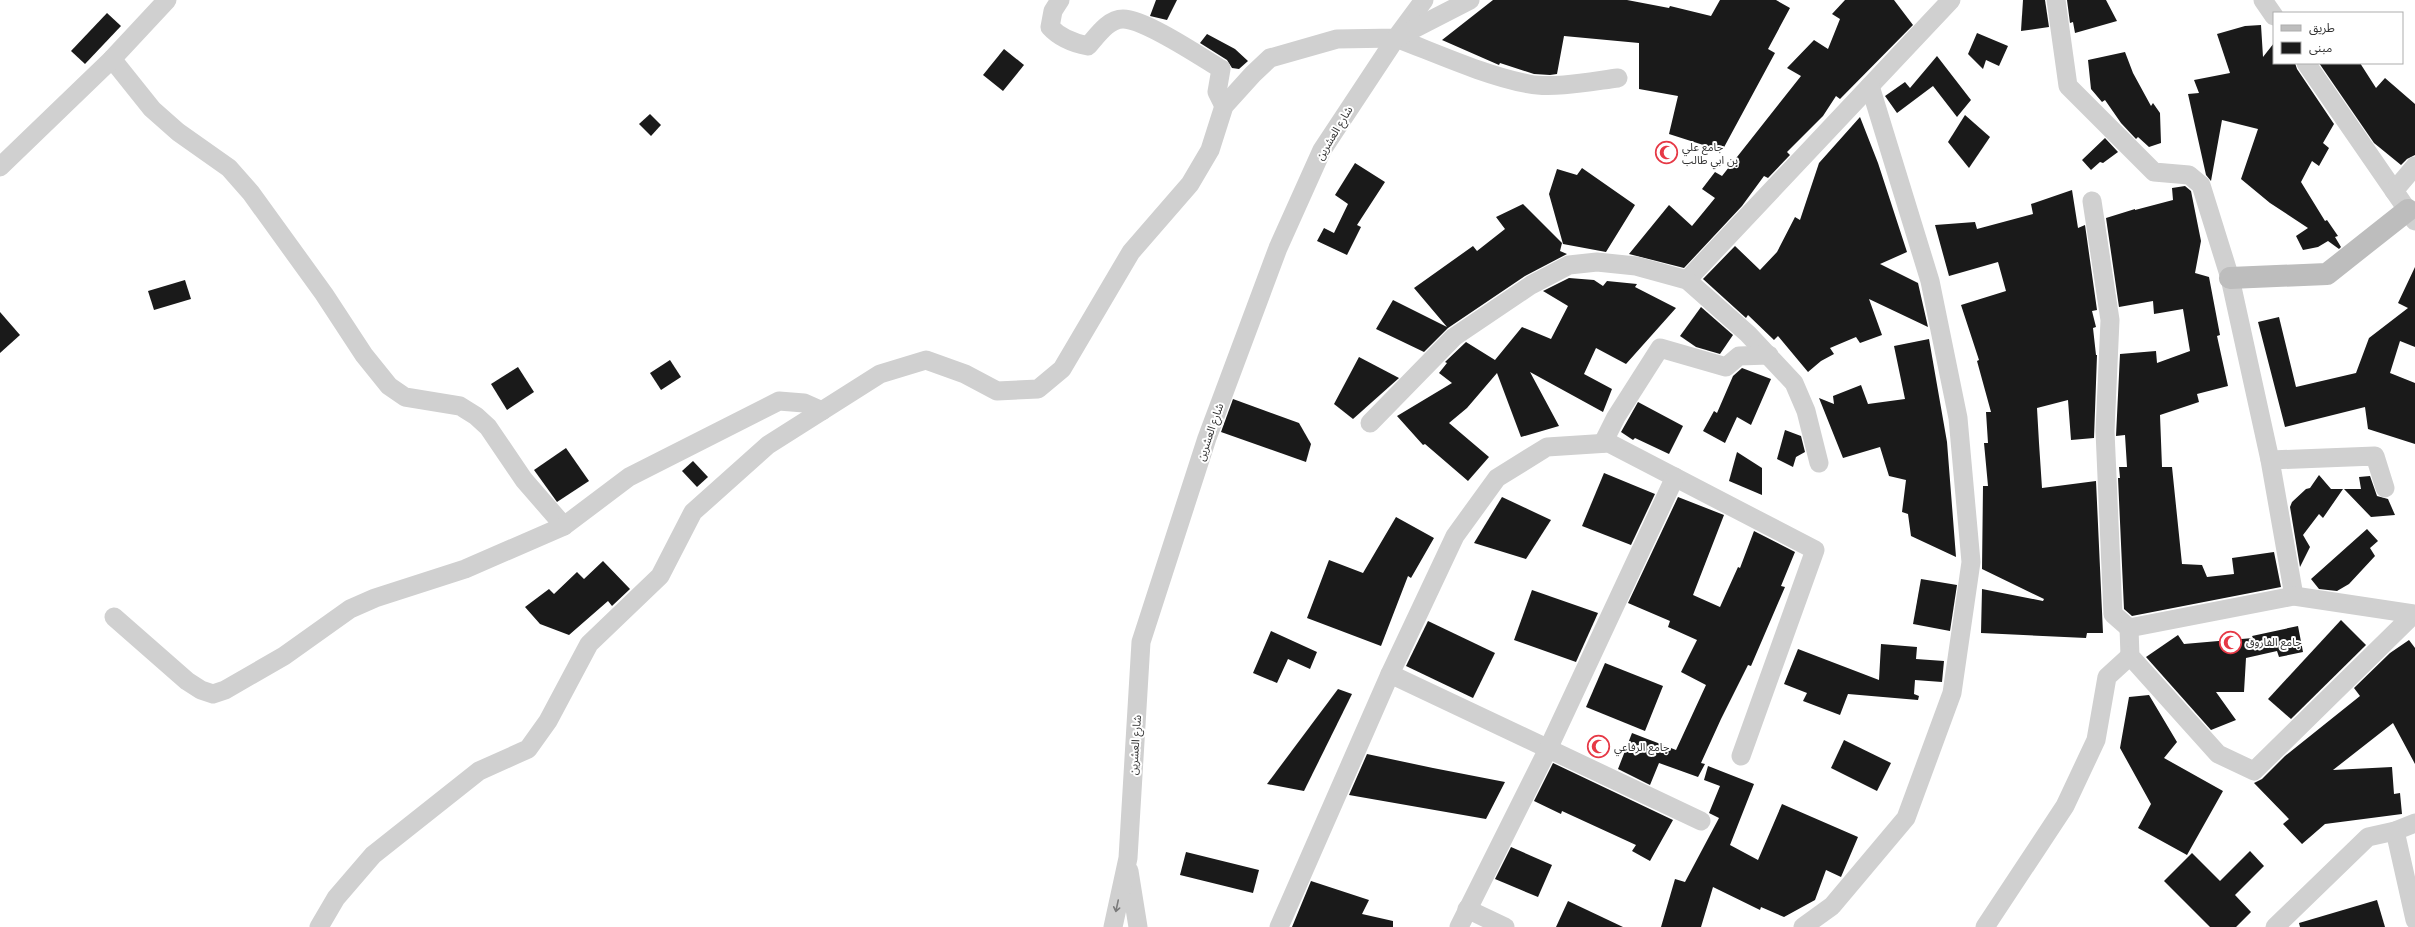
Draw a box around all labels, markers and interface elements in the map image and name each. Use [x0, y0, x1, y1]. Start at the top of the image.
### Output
legend [2273, 12, 2403, 64]
text: طريق [2309, 19, 2335, 36]
text: مبنى [2309, 39, 2332, 56]
street label: شارع العشرين [1312, 103, 1357, 163]
place label: جامع علي بن ابي طالب [1682, 139, 1738, 170]
mosque icon: جامع علي بن ابي طالب [1654, 140, 1680, 166]
street label: شارع العشرين [1193, 401, 1227, 463]
mosque icon: جامع الفاروق [2217, 629, 2243, 655]
place label: جامع الفاروق [2246, 634, 2302, 650]
street label: شارع العشرين [1125, 714, 1145, 776]
mosque icon: جامع الرفاعي [1585, 734, 1611, 760]
place label: جامع الرفاعي [1614, 739, 1670, 757]
one-way arrow [1113, 900, 1121, 913]

